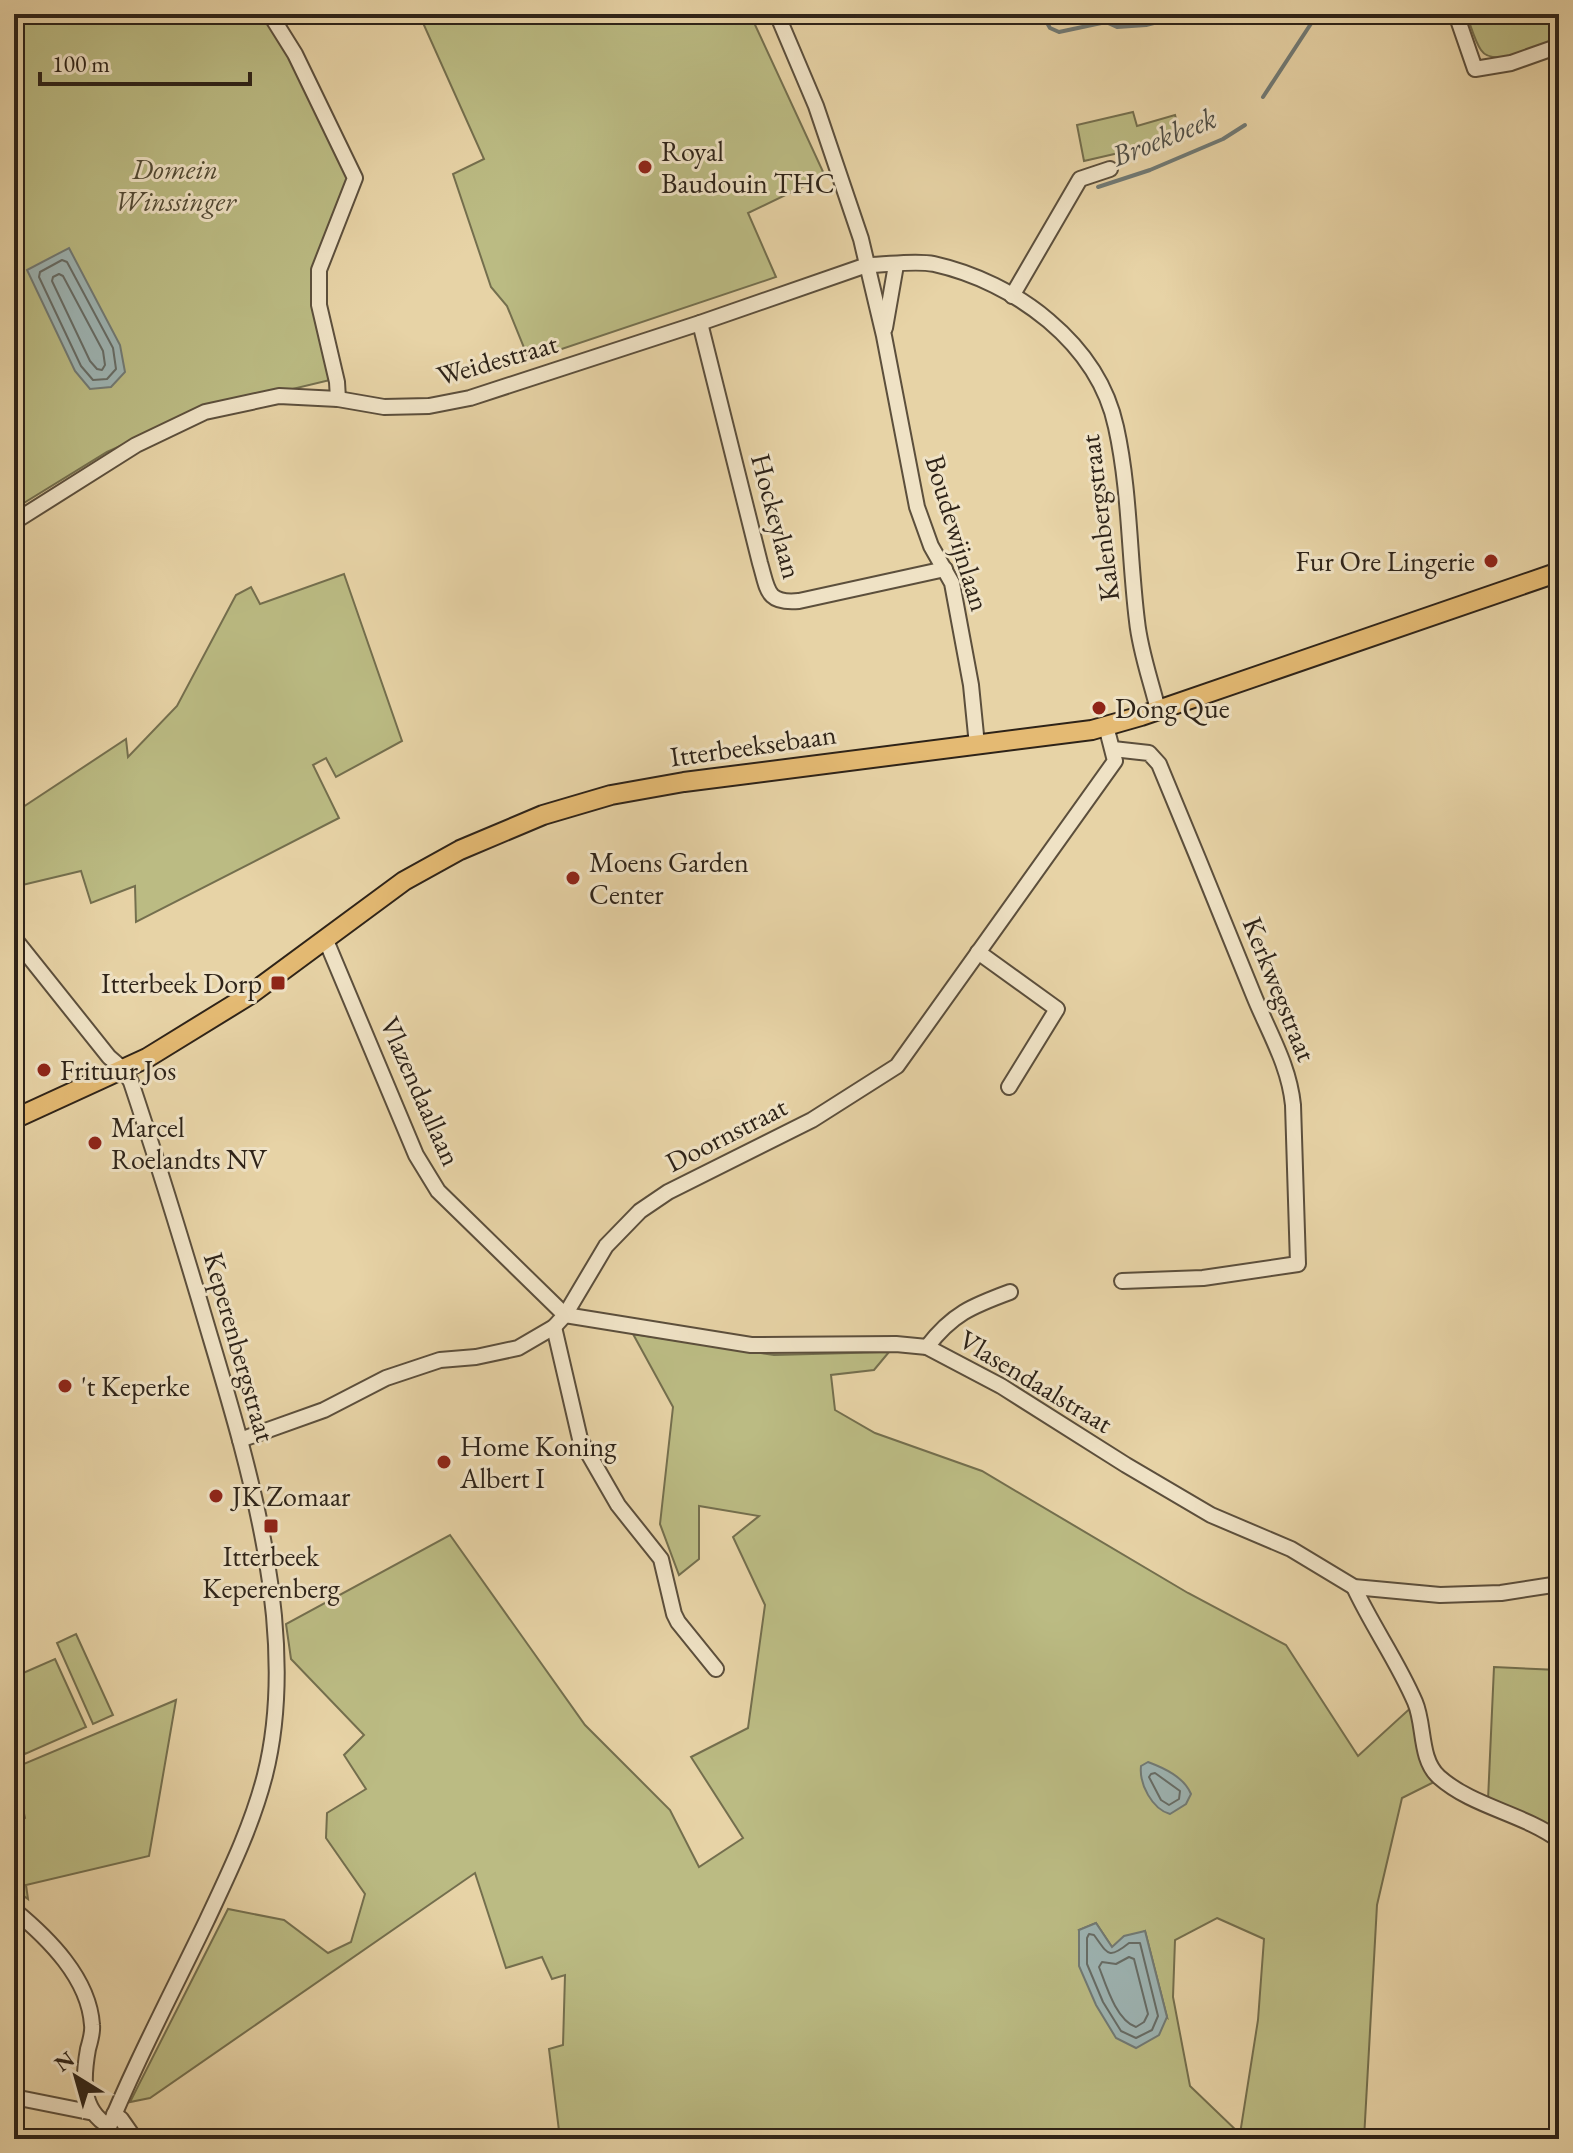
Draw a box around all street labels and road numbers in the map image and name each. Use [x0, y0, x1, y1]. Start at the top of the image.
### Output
street label: Weidestraat [432, 325, 562, 393]
street label: Kalenbergstraat [1071, 432, 1127, 604]
street label: Hockeylaan [743, 449, 811, 583]
street label: Boudewijnlaan [917, 451, 999, 616]
street label: Itterbeeksebaan [668, 715, 839, 774]
street label: Kerkwegstraat [1235, 912, 1325, 1067]
street label: Vlazendaallaan [372, 1011, 470, 1171]
street label: Doornstraat [659, 1088, 793, 1180]
street label: Keperenbergstraat [196, 1248, 284, 1446]
street label: Vlasendaalstraat [953, 1321, 1120, 1441]

